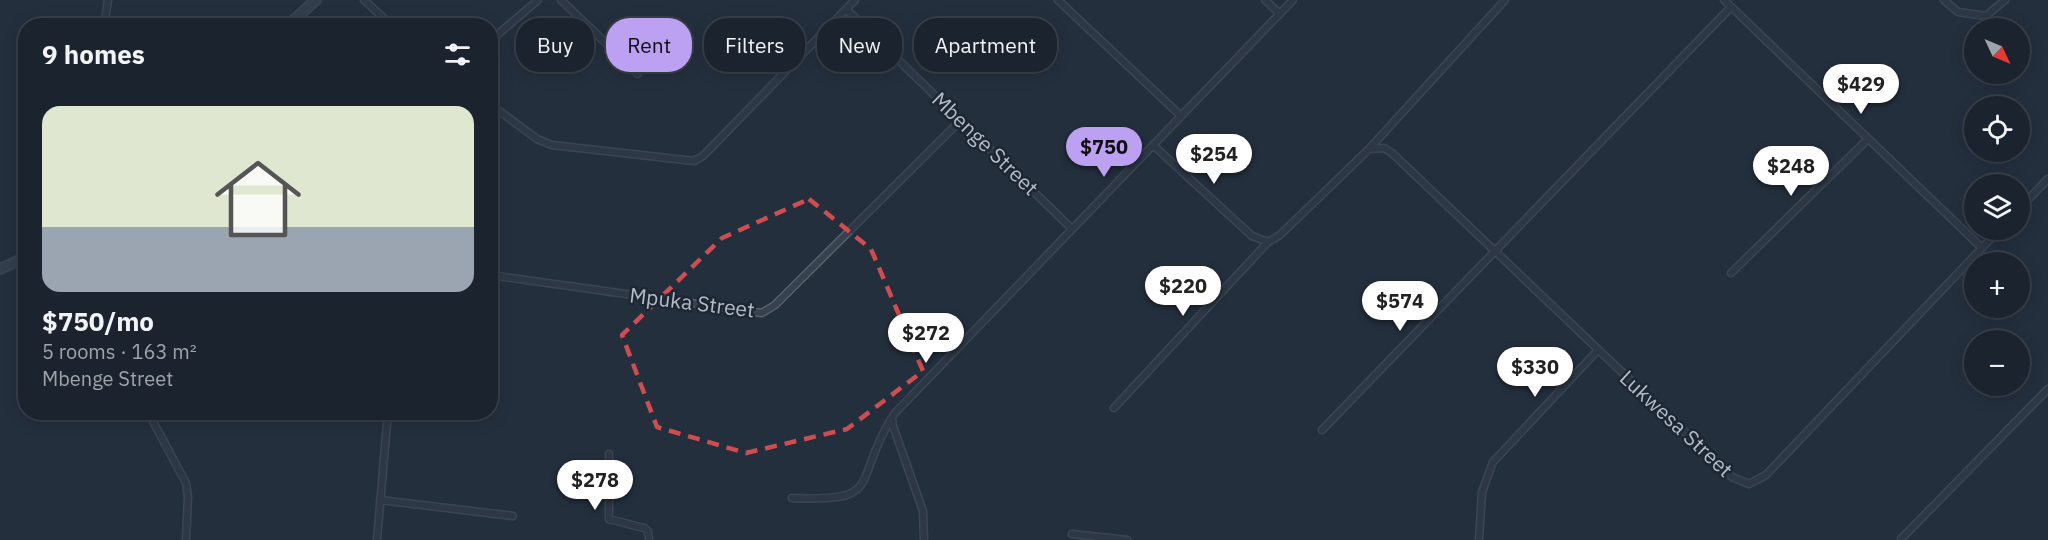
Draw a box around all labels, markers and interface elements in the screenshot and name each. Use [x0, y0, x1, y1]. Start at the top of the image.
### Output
chip: Buy [516, 18, 594, 72]
chip: Rent [606, 18, 692, 72]
chip: Filters [704, 18, 805, 72]
chip: New [817, 18, 902, 72]
chip: Apartment [914, 18, 1057, 72]
north arrow [1964, 18, 2030, 84]
map controls [1964, 18, 2030, 396]
text: 9 homes [42, 37, 145, 71]
icon: filters [441, 38, 474, 71]
pin: $429 [1825, 64, 1897, 115]
text: $429 [1837, 70, 1885, 97]
street label: Mbenge Street [926, 85, 1045, 201]
button: locate [1964, 96, 2030, 162]
pin: $750 [1068, 127, 1140, 178]
text: $750 [1080, 133, 1128, 160]
pin: $254 [1178, 134, 1250, 185]
text: $254 [1190, 140, 1238, 167]
icon: home [204, 145, 312, 253]
pin: $248 [1755, 146, 1827, 197]
text: $248 [1767, 152, 1815, 179]
button: layers [1964, 174, 2030, 240]
button: + [1964, 252, 2030, 318]
pin: $220 [1147, 266, 1219, 317]
text: $220 [1159, 272, 1207, 299]
street label: Mpuka Street [628, 280, 756, 324]
pin: $574 [1364, 281, 1436, 332]
text: $574 [1376, 287, 1424, 314]
text: $750/mo [42, 304, 154, 338]
pin: $272 [890, 313, 962, 364]
text: $272 [902, 319, 950, 346]
button: − [1964, 330, 2030, 396]
text: 5 rooms · 163 m² [42, 338, 197, 365]
pin: $330 [1499, 347, 1571, 398]
text: $330 [1511, 353, 1559, 380]
street label: Lukwesa Street [1614, 364, 1739, 483]
text: Mbenge Street [42, 365, 173, 392]
pin: $278 [559, 460, 631, 511]
text: $278 [571, 466, 619, 493]

